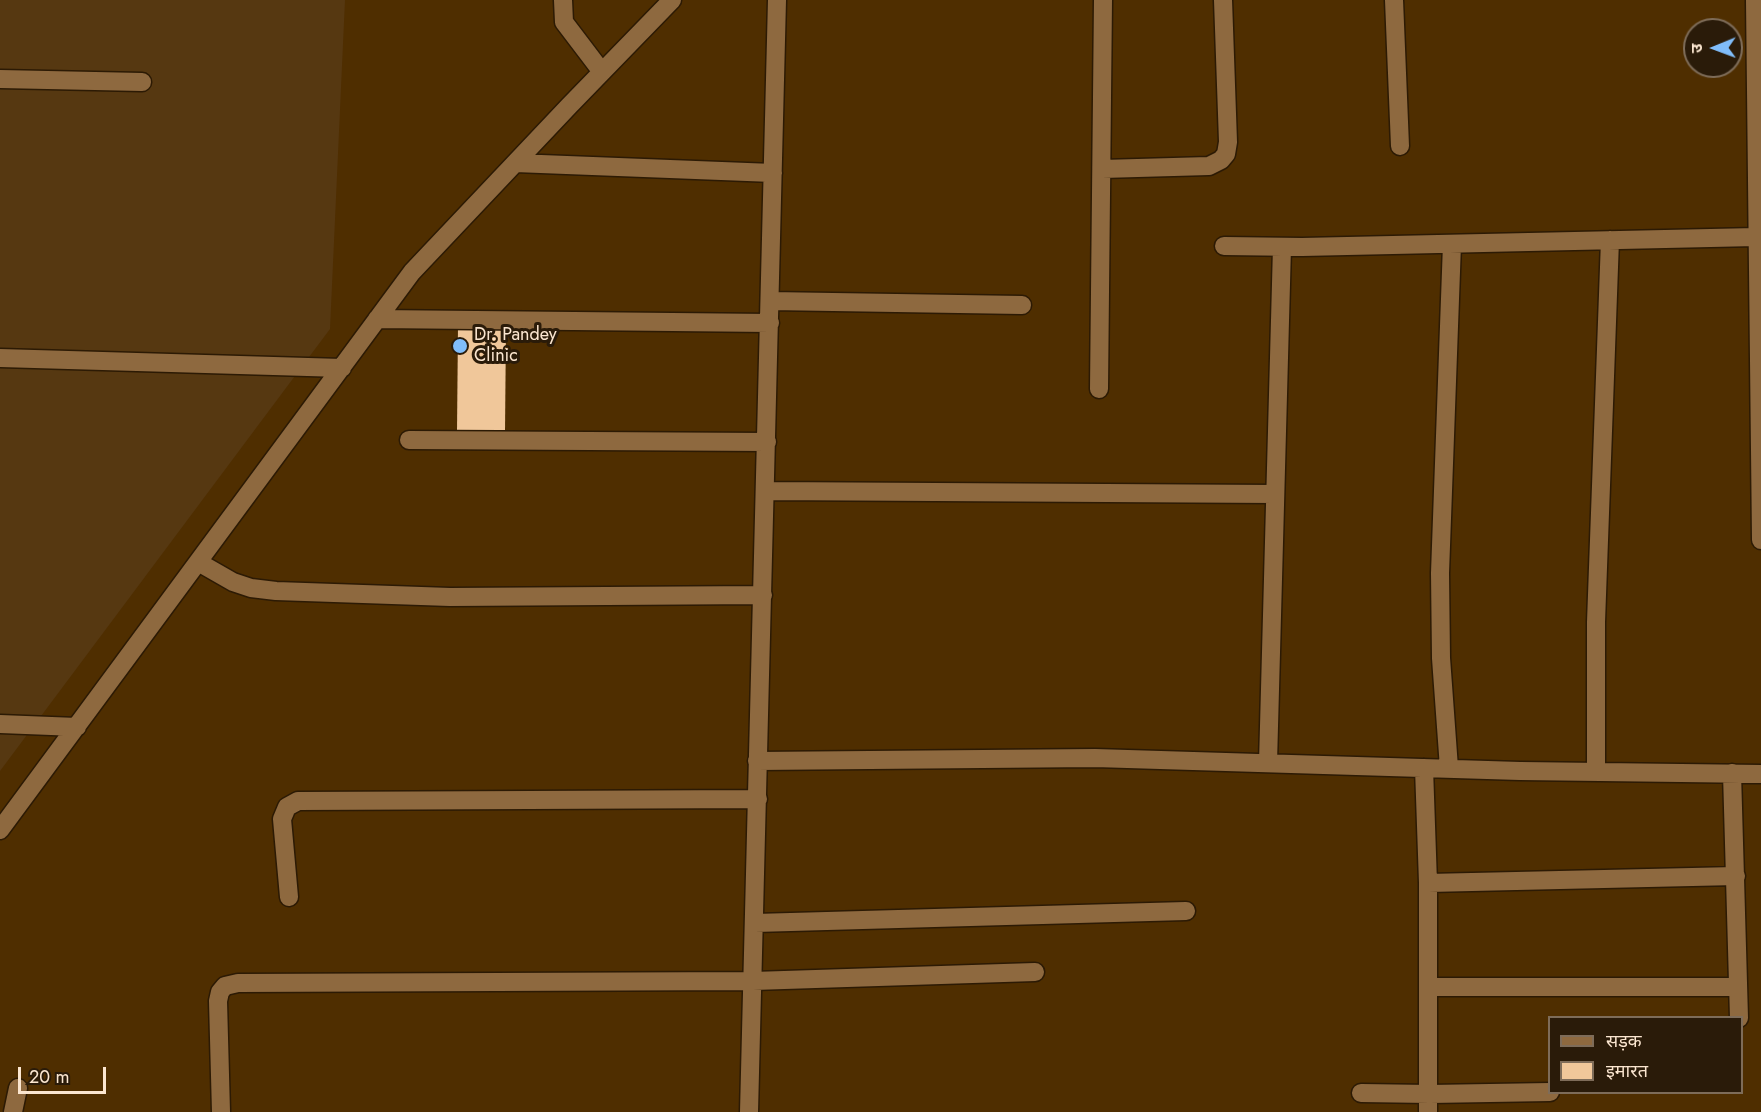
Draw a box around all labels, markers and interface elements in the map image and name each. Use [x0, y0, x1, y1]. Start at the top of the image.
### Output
north arrow [1683, 18, 1743, 78]
text: उ [1685, 43, 1708, 53]
place label: Dr. Pandey Clinic [474, 325, 557, 368]
marker: Dr. Pandey Clinic [451, 337, 469, 355]
legend [1548, 1016, 1743, 1094]
text: सड़क [1606, 1028, 1642, 1054]
scale bar [21, 1055, 110, 1093]
text: इमारत [1606, 1058, 1648, 1084]
text: 20 m [29, 1064, 69, 1090]

